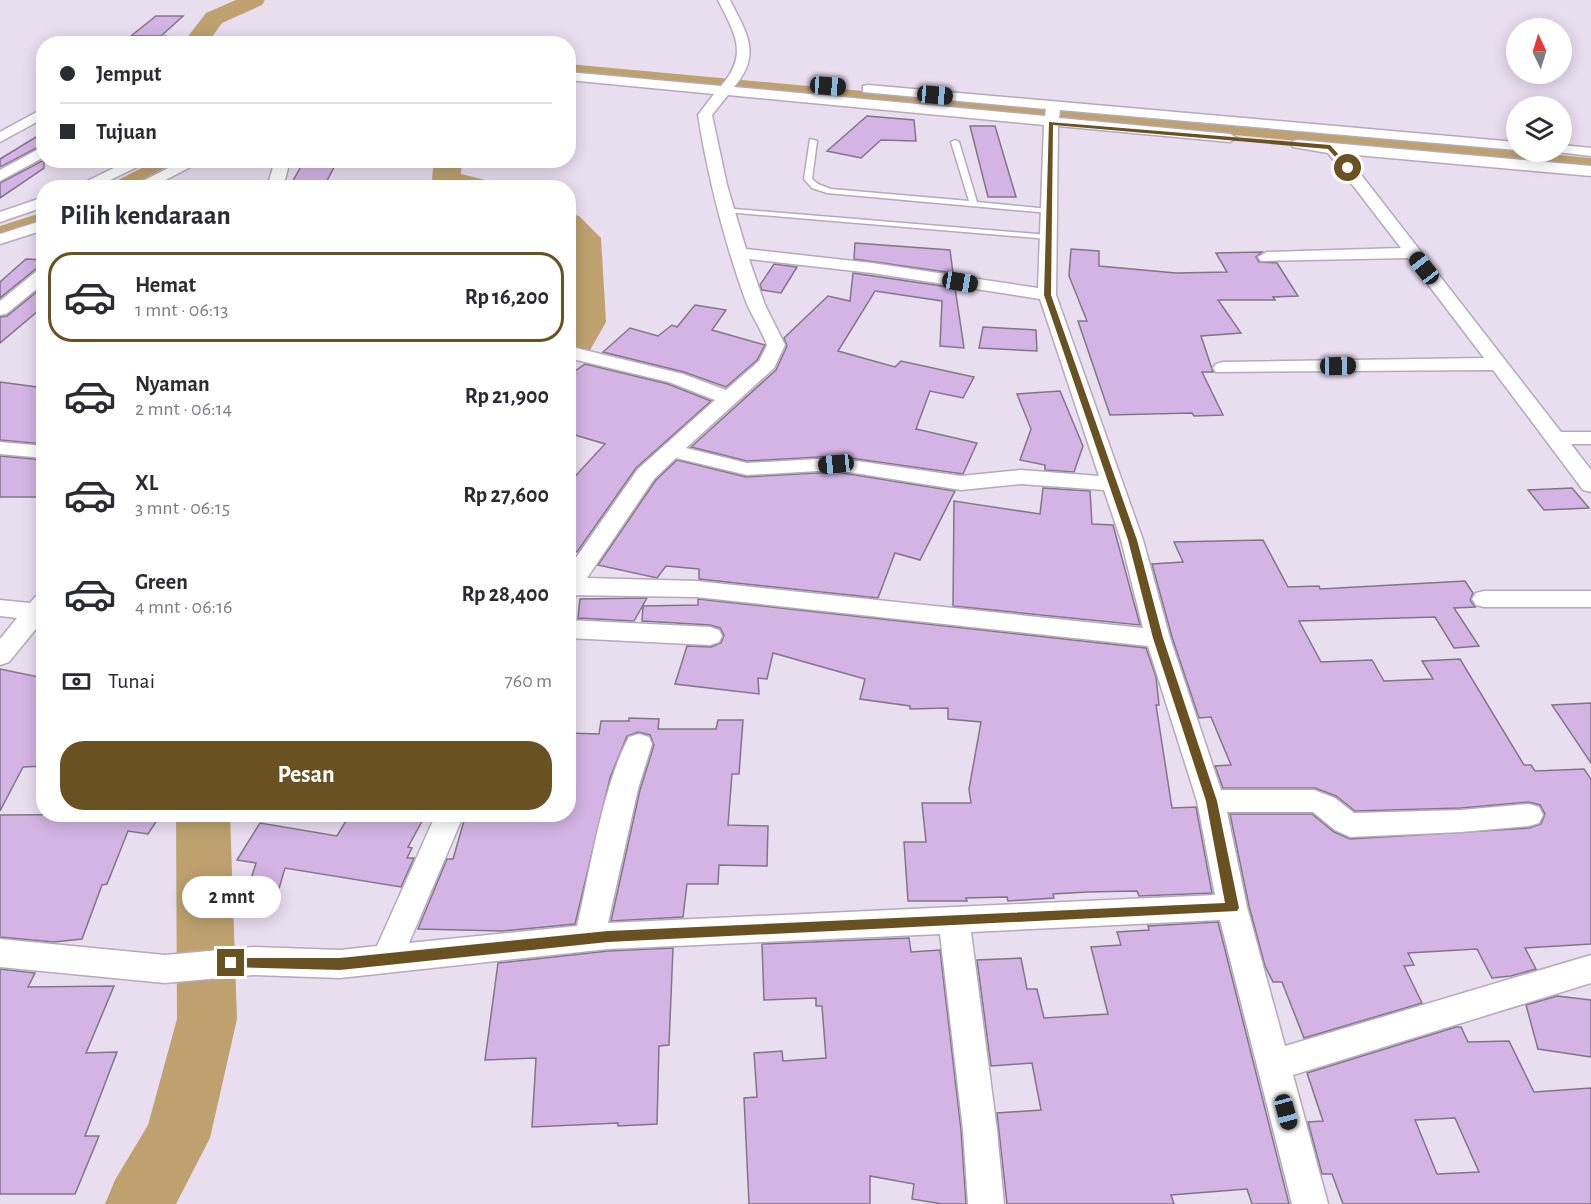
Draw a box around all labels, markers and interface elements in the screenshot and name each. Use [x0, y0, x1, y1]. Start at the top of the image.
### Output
north arrow [1506, 18, 1572, 84]
map controls [1506, 18, 1572, 162]
text: Jemput [96, 63, 161, 85]
car [809, 76, 847, 96]
car [916, 84, 954, 106]
button: layers [1506, 96, 1572, 162]
text: Tujuan [96, 121, 157, 143]
route start [1334, 154, 1361, 181]
text: Pilih kendaraan [60, 202, 231, 229]
car [1406, 248, 1442, 288]
icon: car [63, 270, 117, 324]
car [941, 270, 979, 294]
text: Hemat [135, 274, 196, 296]
text: Rp 16,200 [465, 286, 549, 308]
text: 1 mnt · 06:13 [135, 300, 229, 320]
car [1320, 357, 1356, 375]
icon: car [63, 369, 117, 423]
text: Nyaman [135, 373, 210, 395]
text: Rp 21,900 [465, 385, 549, 407]
text: 2 mnt · 06:14 [135, 399, 232, 419]
car [817, 453, 855, 475]
icon: car [63, 468, 117, 522]
text: XL [135, 472, 158, 494]
text: Rp 27,600 [463, 484, 549, 506]
text: 3 mnt · 06:15 [135, 498, 230, 518]
icon: car [63, 567, 117, 621]
text: Green [135, 571, 188, 593]
text: Rp 28,400 [462, 583, 549, 605]
text: 4 mnt · 06:16 [135, 597, 232, 617]
icon: cash [60, 665, 93, 698]
text: Tunai [108, 670, 155, 692]
text: 760 m [504, 671, 552, 691]
button: Pesan [60, 741, 552, 810]
callout: 2 mnt [182, 876, 280, 918]
text: 2 mnt [209, 887, 254, 907]
route end [217, 949, 244, 976]
car [1273, 1092, 1299, 1132]

